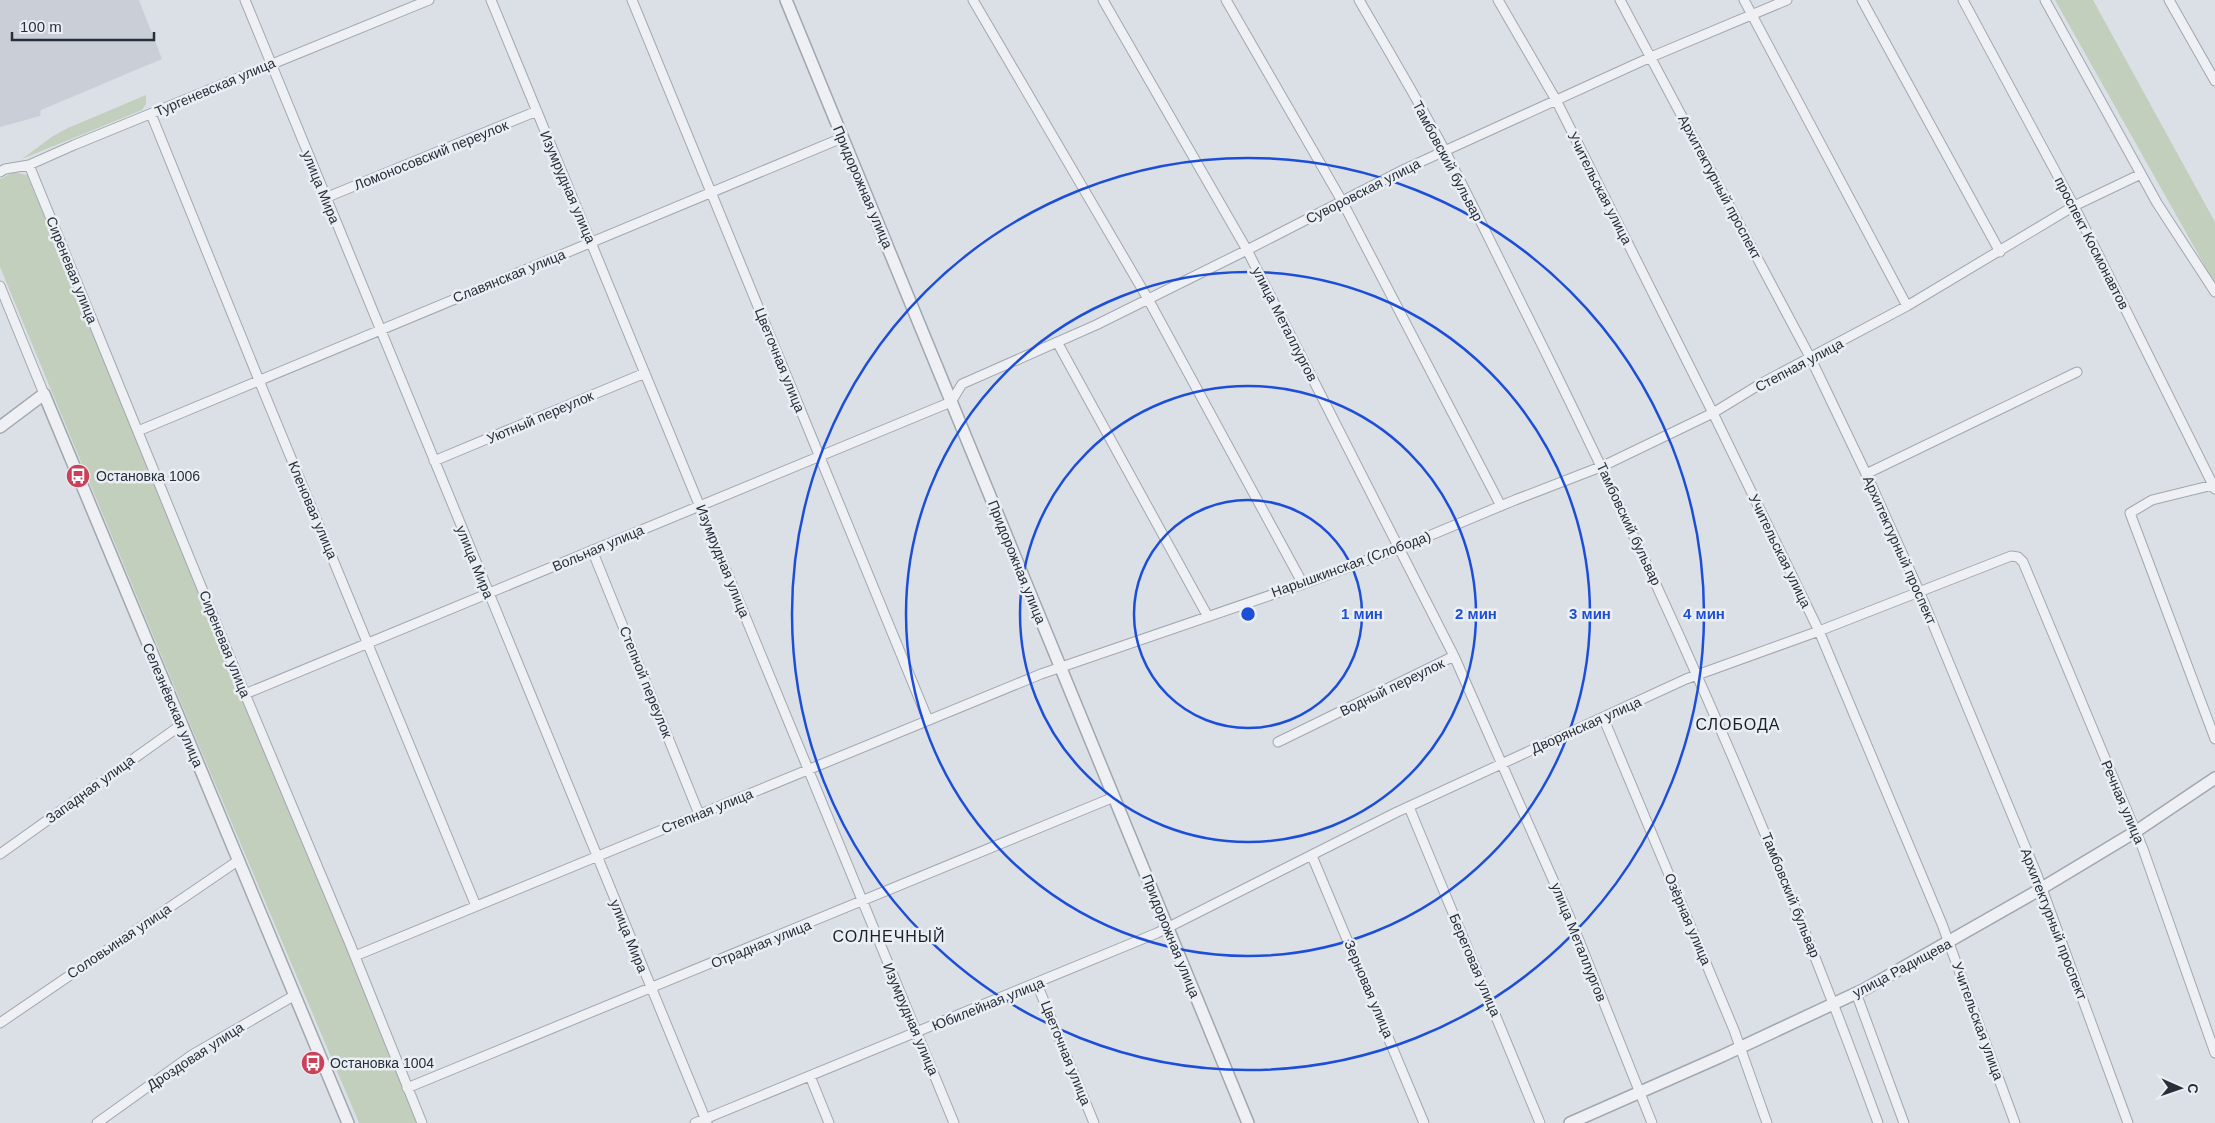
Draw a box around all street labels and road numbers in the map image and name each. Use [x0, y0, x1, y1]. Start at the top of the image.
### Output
street label: Тургеневская улица [153, 54, 278, 120]
street label: Тамбовский бульвар [1410, 98, 1487, 224]
street label: Архитектурный проспект [1675, 112, 1765, 262]
street label: Ломоносовский переулок [352, 116, 511, 193]
street label: Придорожная улица [830, 123, 896, 251]
street label: Изумрудная улица [537, 128, 599, 246]
street label: Учительская улица [1565, 129, 1635, 247]
street label: улица Мира [299, 148, 343, 226]
street label: Суворовская улица [1303, 155, 1423, 227]
street label: проспект Космонавтов [2052, 174, 2132, 312]
street label: Сиреневая улица [43, 214, 101, 326]
street label: Славянская улица [450, 246, 568, 306]
street label: улица Металлургов [1249, 264, 1321, 384]
street label: Цветочная улица [752, 305, 808, 415]
street label: Степная улица [1752, 335, 1846, 395]
street label: Уютный переулок [484, 387, 596, 447]
street label: Кленовая улица [285, 459, 341, 561]
street label: Тамбовский бульвар [1594, 460, 1665, 588]
street label: Архитектурный проспект [1860, 473, 1940, 627]
street label: Учительская улица [1746, 492, 1815, 611]
street label: Придорожная улица [985, 498, 1049, 626]
street label: Изумрудная улица [693, 502, 753, 620]
street label: Вольная улица [550, 521, 646, 574]
street label: улица Мира [453, 523, 497, 601]
street label: Нарышкинская (Слобода) [1269, 528, 1433, 600]
street label: Сиреневая улица [196, 588, 254, 700]
street label: Степной переулок [616, 624, 676, 741]
street label: Селезнёвская улица [140, 640, 207, 770]
street label: Водный переулок [1337, 654, 1448, 719]
street label: Дворянская улица [1529, 693, 1644, 756]
street label: Западная улица [43, 751, 137, 826]
street label: Речная улица [2098, 758, 2148, 846]
street label: Степная улица [659, 785, 755, 837]
street label: Тамбовский бульвар [1759, 830, 1824, 960]
street label: Архитектурный проспект [2018, 846, 2091, 1003]
street label: Озёрная улица [1661, 871, 1715, 968]
street label: Придорожная улица [1139, 872, 1203, 1000]
street label: улица Металлургов [1548, 880, 1610, 1004]
street label: улица Мира [607, 897, 651, 975]
street label: Соловьиная улица [64, 900, 174, 982]
street label: Береговая улица [1446, 911, 1504, 1019]
street label: Отрадная улица [709, 917, 814, 971]
street label: улица Радищева [1850, 935, 1954, 1001]
street label: Зерновая улица [1341, 938, 1397, 1040]
street label: Изумрудная улица [880, 960, 942, 1078]
street label: Учительская улица [1949, 960, 2007, 1082]
street label: Юбилейная улица [930, 974, 1046, 1034]
street label: Цветочная улица [1038, 998, 1094, 1108]
street label: Дроздовая улица [144, 1019, 246, 1093]

